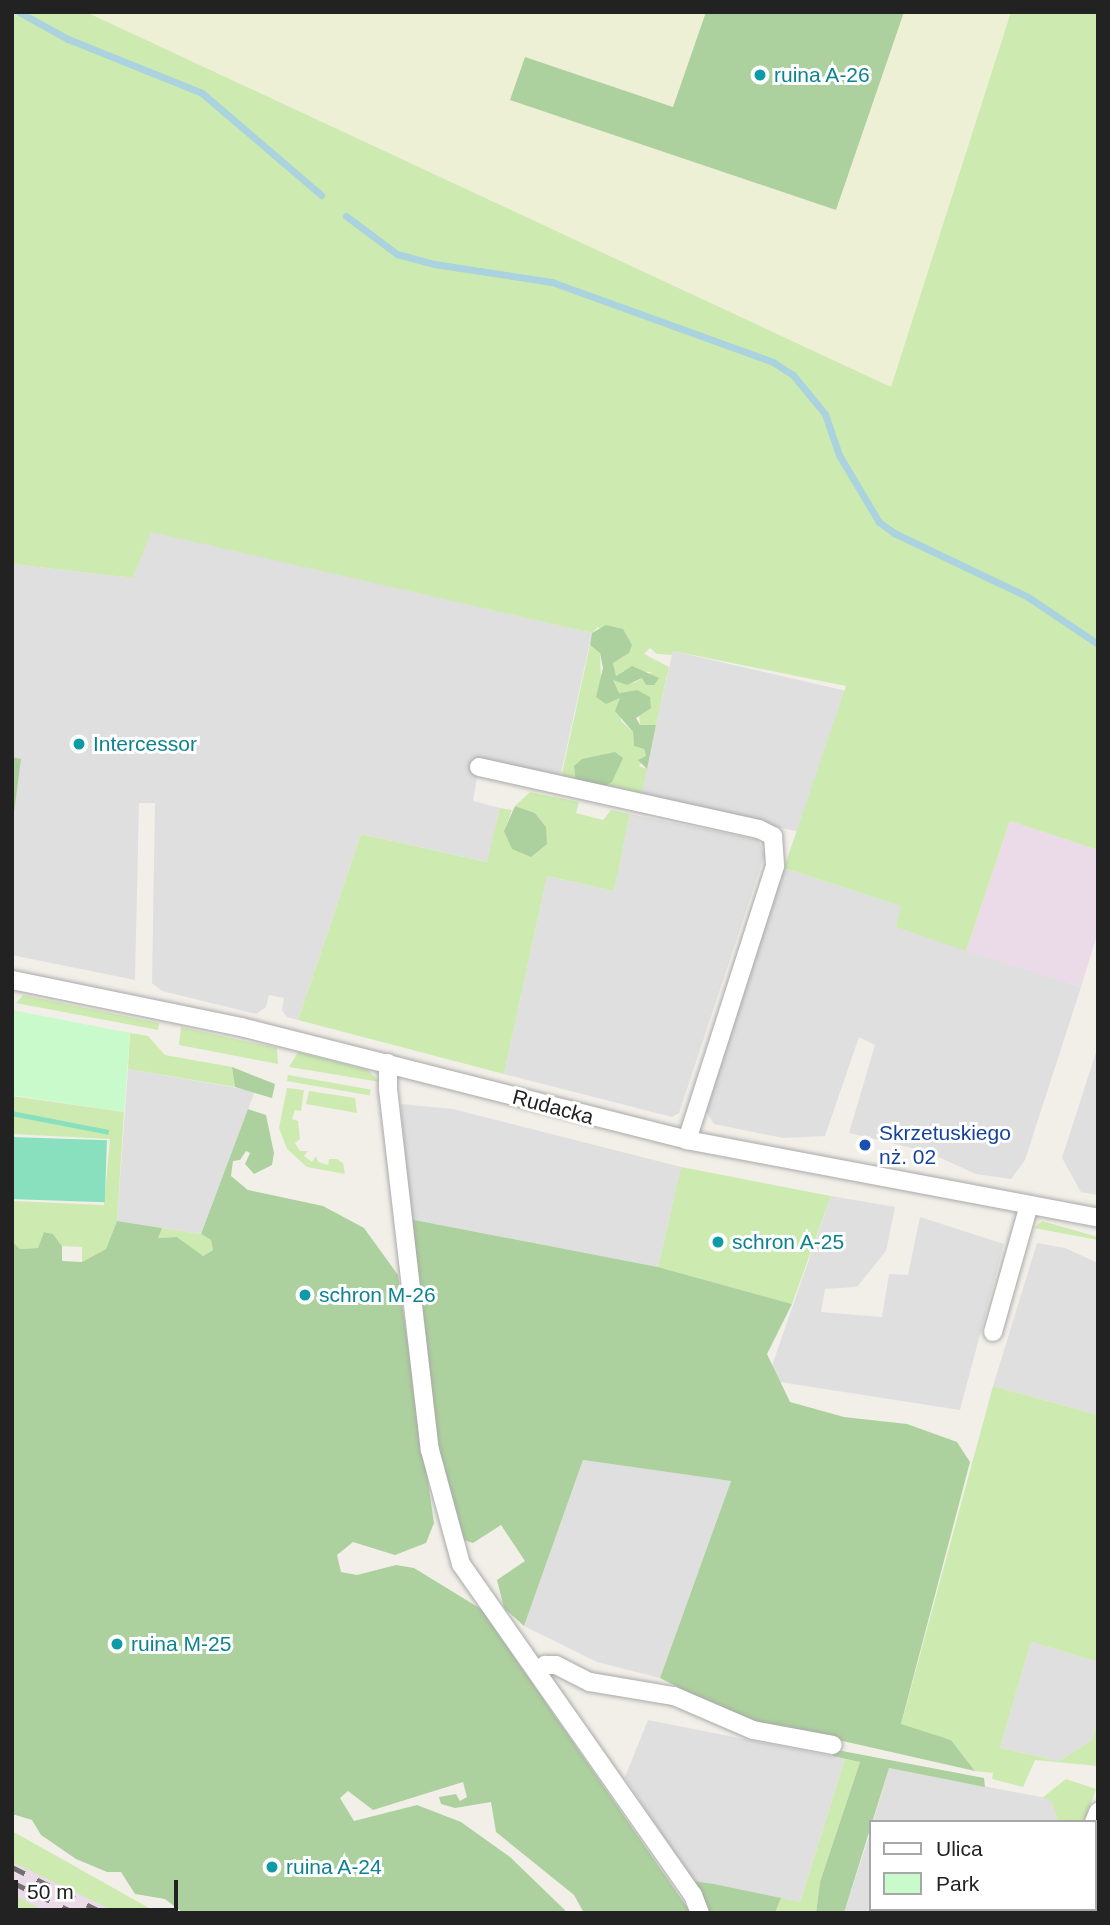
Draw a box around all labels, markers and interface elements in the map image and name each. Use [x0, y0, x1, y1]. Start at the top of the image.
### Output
place label: ruina A-26 [774, 62, 871, 88]
marker: ruina A-26 [752, 67, 768, 83]
place label: Intercessor [93, 731, 197, 757]
marker: Intercessor [71, 736, 87, 752]
street label: Rudacka [510, 1084, 596, 1130]
place label: Skrzetuskiego nż. 02 [879, 1120, 1011, 1170]
marker: Skrzetuskiego nż. 02 [857, 1137, 873, 1153]
place label: schron A-25 [732, 1229, 845, 1255]
marker: schron A-25 [710, 1234, 726, 1250]
place label: schron M-26 [319, 1282, 436, 1308]
marker: schron M-26 [297, 1287, 313, 1303]
place label: ruina M-25 [131, 1631, 231, 1657]
marker: ruina M-25 [109, 1636, 125, 1652]
legend [869, 1820, 1096, 1911]
text: Ulica [936, 1837, 983, 1860]
place label: ruina A-24 [286, 1854, 383, 1880]
marker: ruina A-24 [264, 1859, 280, 1875]
scale bar [18, 1866, 182, 1910]
text: Park [936, 1872, 979, 1895]
text: 50 m [27, 1880, 74, 1903]

